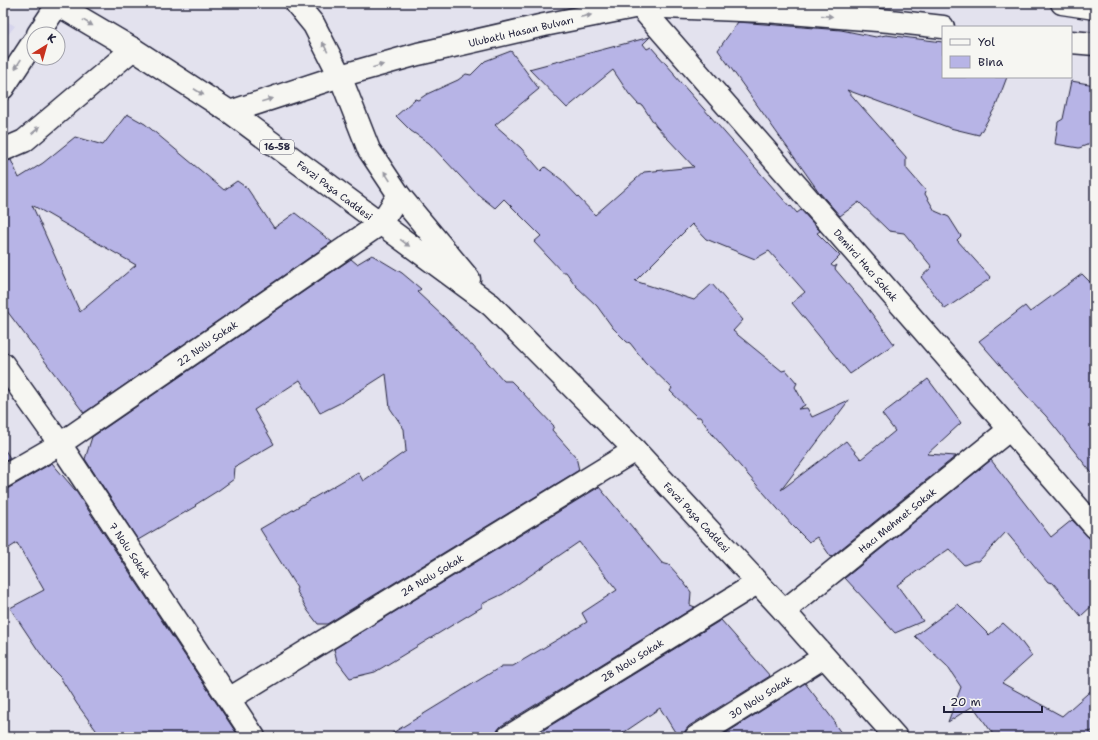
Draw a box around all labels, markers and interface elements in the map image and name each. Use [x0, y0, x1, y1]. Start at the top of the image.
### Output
one-way arrow [821, 12, 833, 19]
street label: Ulubatlı Hasan Bulvarı [467, 13, 575, 50]
one-way arrow [580, 13, 592, 19]
one-way arrow [82, 19, 94, 26]
north arrow [26, 26, 66, 66]
legend [942, 26, 1072, 78]
text: K [44, 30, 60, 47]
text: Yol [978, 34, 995, 50]
one-way arrow [322, 41, 329, 53]
text: Bina [978, 54, 1004, 70]
one-way arrow [15, 59, 22, 70]
one-way arrow [372, 62, 384, 68]
one-way arrow [193, 88, 204, 96]
one-way arrow [261, 97, 273, 103]
one-way arrow [31, 126, 42, 135]
road number: 16-58 [260, 140, 294, 154]
street label: Fevzi Paşa Caddesi [294, 158, 375, 223]
one-way arrow [383, 171, 391, 182]
street label: Demirci Hacı Sokak [831, 227, 901, 304]
one-way arrow [400, 238, 411, 247]
street label: 22 Nolu Sokak [174, 318, 240, 369]
street label: Fevzi Paşa Caddesi [661, 479, 733, 555]
street label: Hacı Mehmet Sokak [856, 485, 939, 556]
street label: 7 Nolu Sokak [106, 520, 153, 581]
street label: 24 Nolu Sokak [398, 551, 466, 599]
street label: 28 Nolu Sokak [599, 636, 666, 685]
street label: 30 Nolu Sokak [726, 673, 794, 722]
scale bar [944, 688, 1042, 714]
text: 20 m [950, 694, 981, 710]

